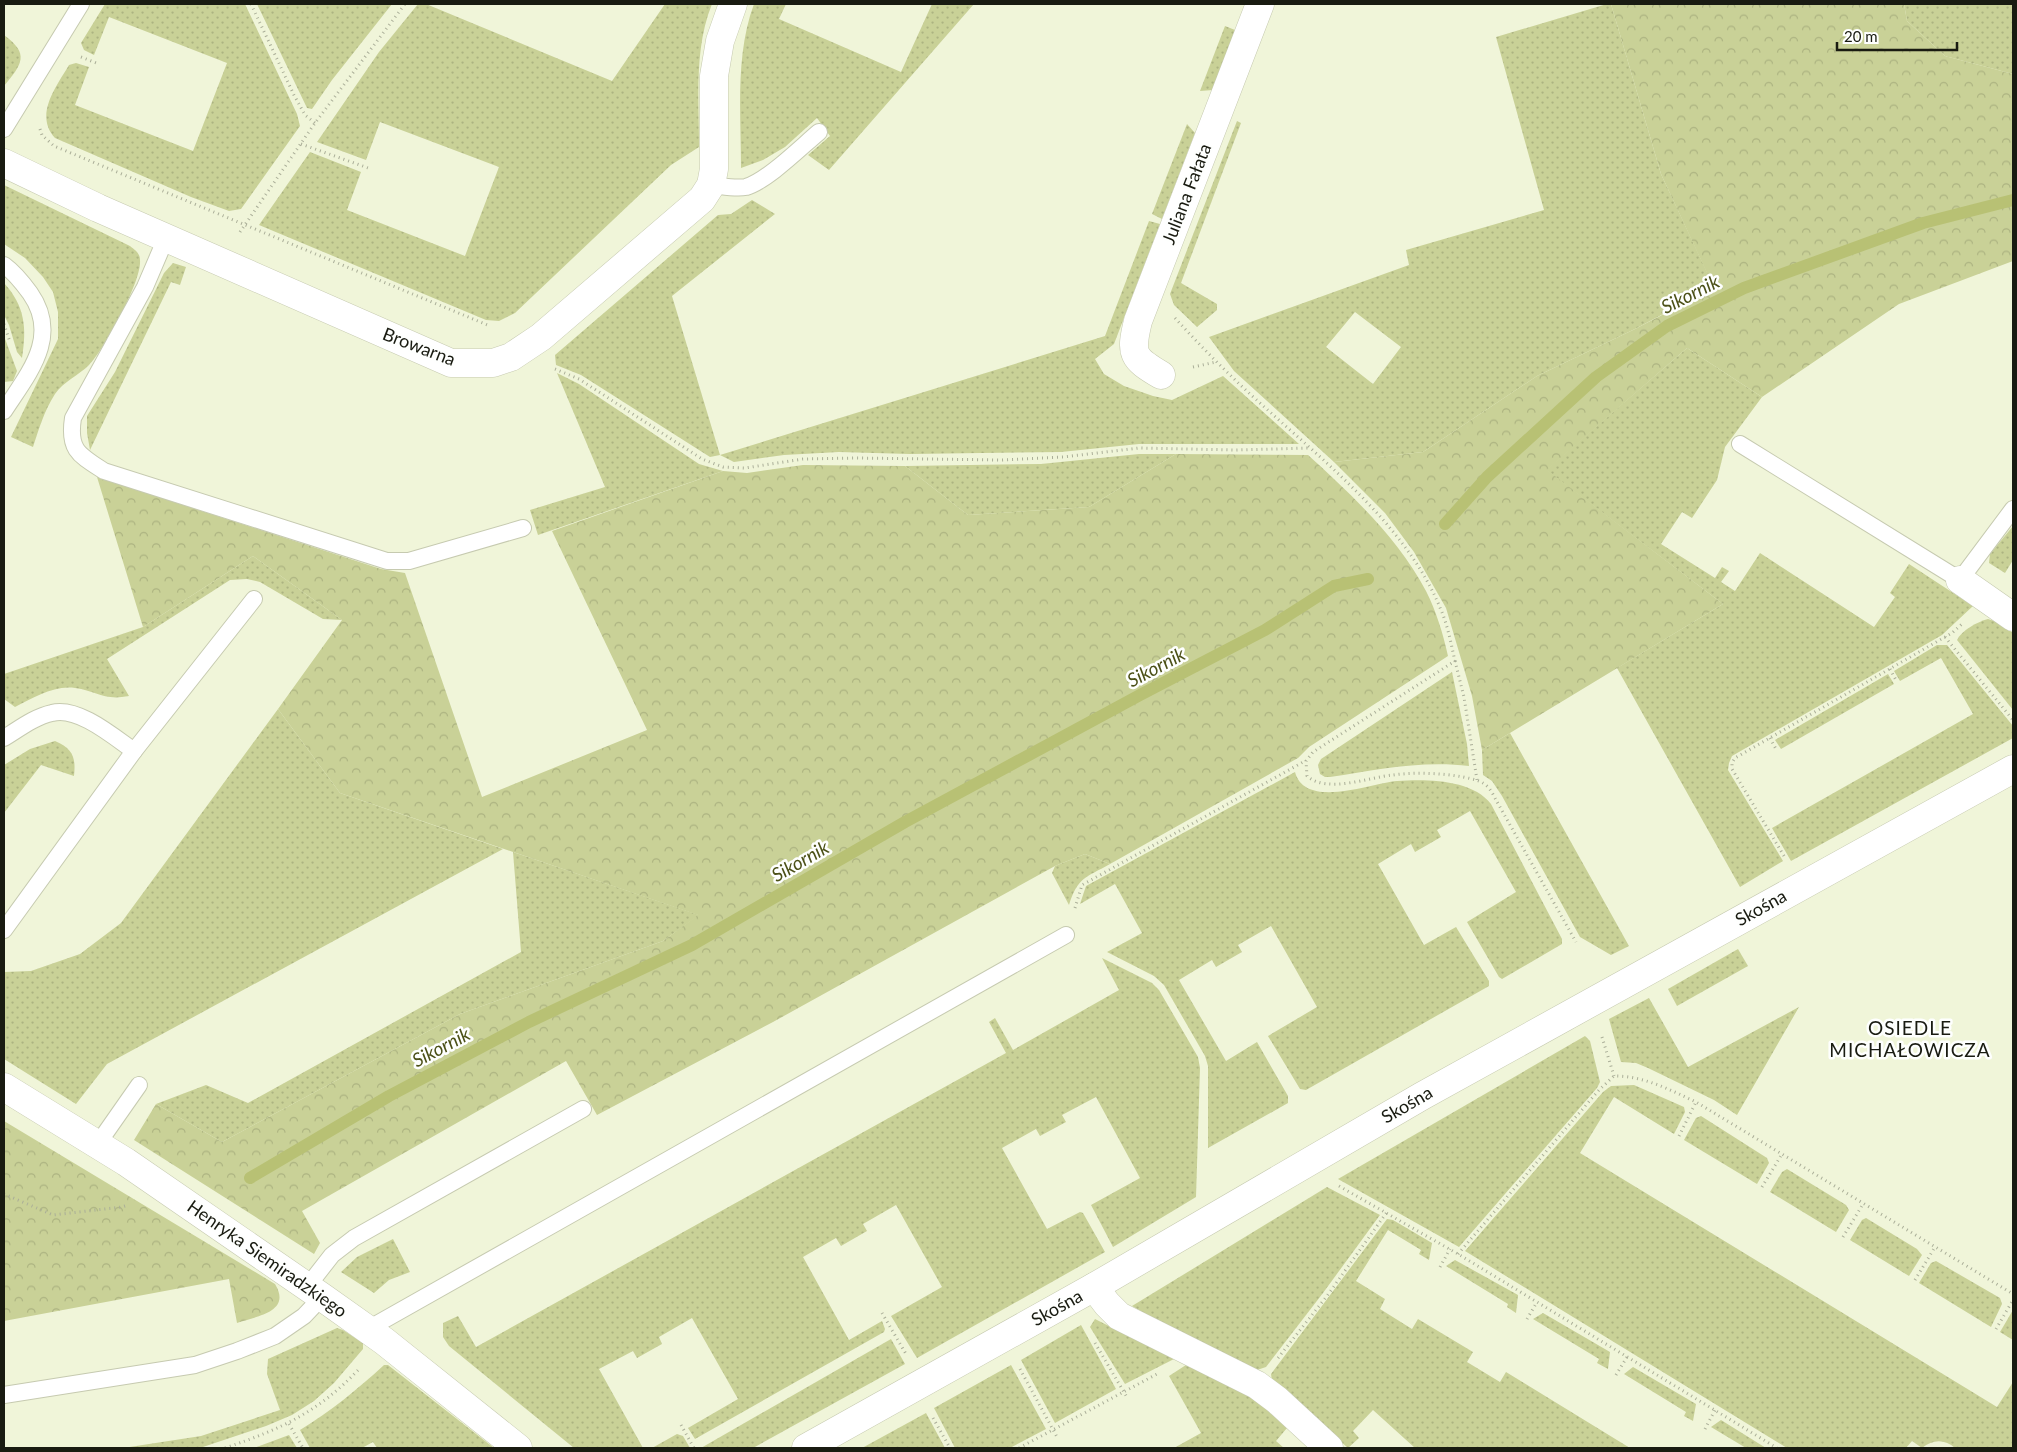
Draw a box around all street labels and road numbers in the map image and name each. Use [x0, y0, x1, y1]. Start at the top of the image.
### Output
street label: Juliana Fałata [1157, 140, 1215, 247]
street label: Browarna [380, 322, 459, 370]
street label: Skośna [1731, 884, 1790, 930]
street label: Skośna [1377, 1081, 1436, 1127]
street label: Henryka Siemiradzkiego [183, 1195, 352, 1322]
street label: Skośna [1027, 1284, 1086, 1330]

